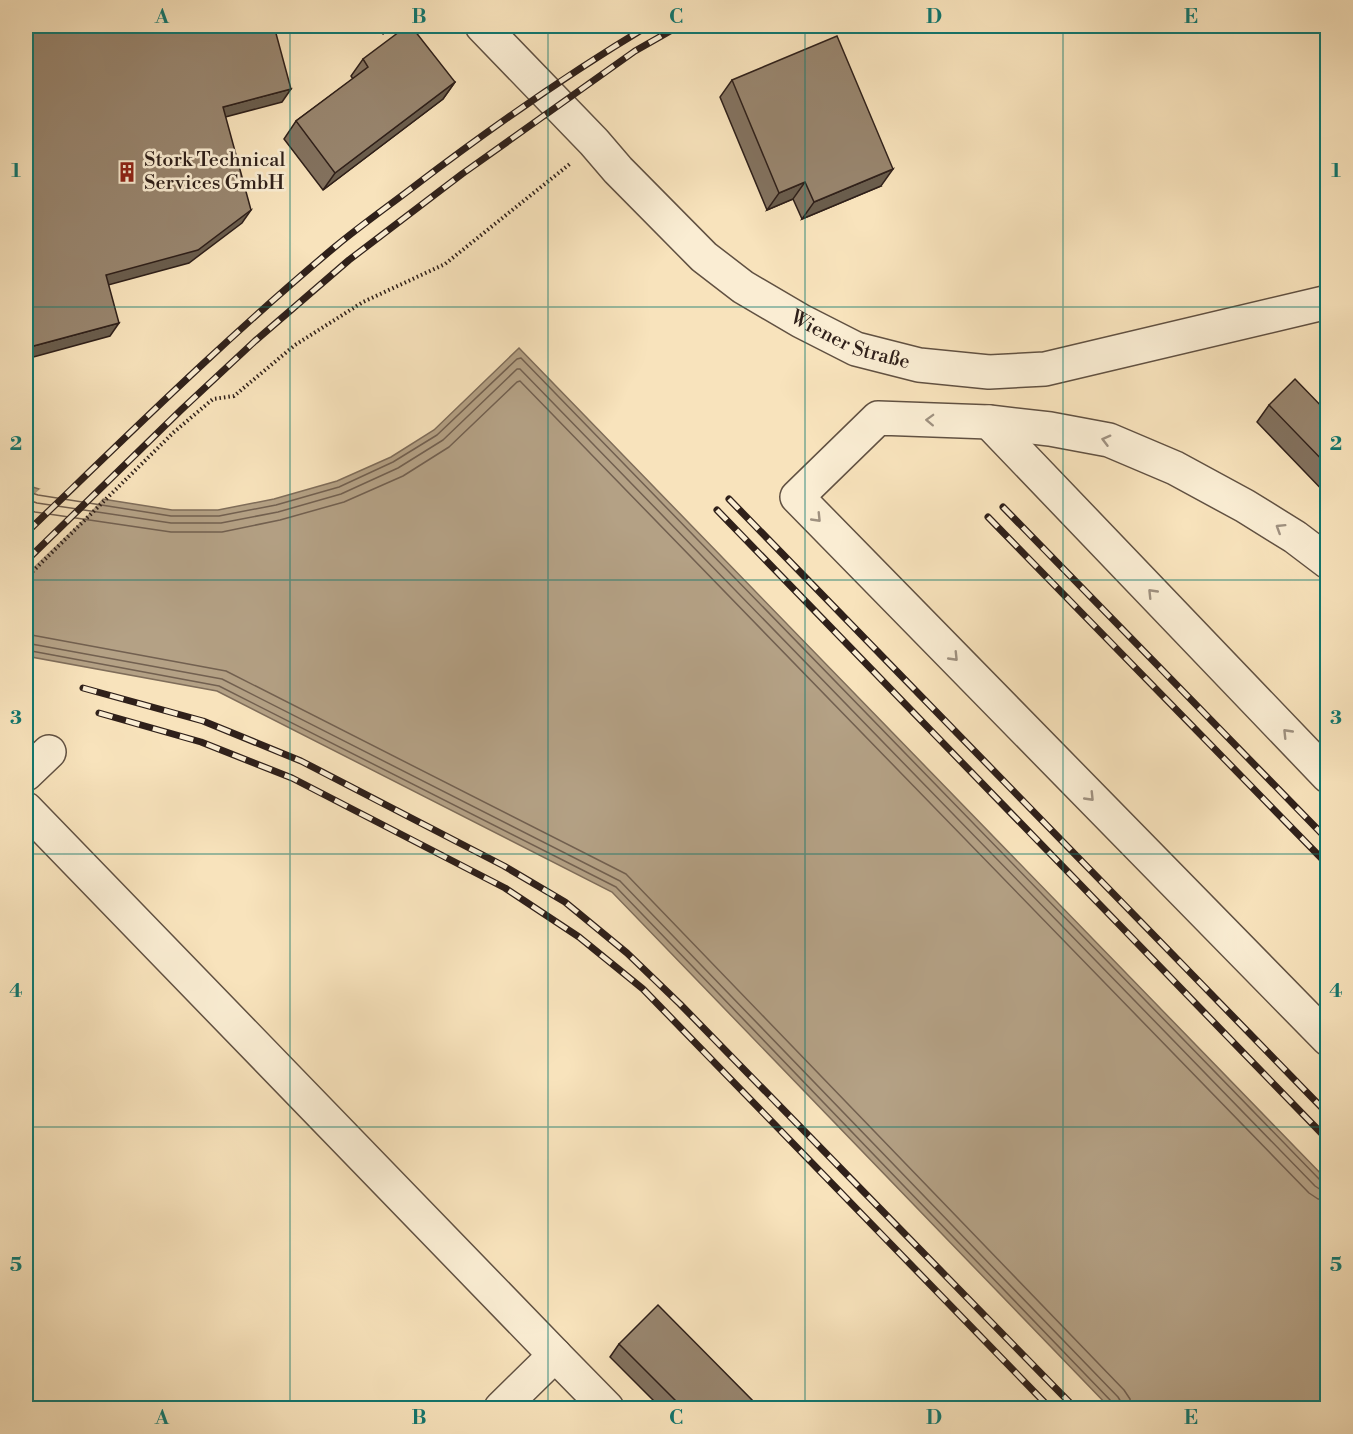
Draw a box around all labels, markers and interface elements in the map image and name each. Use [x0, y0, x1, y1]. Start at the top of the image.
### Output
text: A [154, 5, 170, 30]
text: B [411, 5, 427, 30]
text: C [669, 5, 683, 30]
text: D [926, 5, 942, 30]
text: E [1184, 5, 1198, 30]
place label: Stork Technical Services GmbH [144, 148, 285, 196]
text: 1 [11, 159, 21, 184]
text: 1 [1331, 159, 1341, 184]
building icon: Stork Technical Services GmbH [115, 160, 139, 184]
street label: Wiener Straße [785, 304, 913, 375]
one-way arrow [926, 413, 935, 426]
text: 2 [10, 432, 22, 457]
text: 2 [1330, 432, 1342, 457]
one-way arrow [1102, 435, 1112, 447]
one-way arrow [810, 510, 821, 521]
one-way arrow [1276, 524, 1287, 535]
one-way arrow [1148, 589, 1159, 599]
one-way arrow [946, 650, 957, 661]
text: 3 [10, 706, 22, 731]
text: 3 [1330, 706, 1342, 731]
one-way arrow [1283, 730, 1294, 740]
one-way arrow [1083, 790, 1094, 800]
text: 4 [9, 979, 23, 1004]
text: 4 [1329, 979, 1343, 1004]
text: 5 [10, 1253, 22, 1278]
text: 5 [1330, 1253, 1342, 1278]
text: A [154, 1406, 170, 1431]
text: B [411, 1406, 427, 1431]
text: C [669, 1406, 683, 1431]
text: D [926, 1406, 942, 1431]
text: E [1184, 1406, 1198, 1431]

